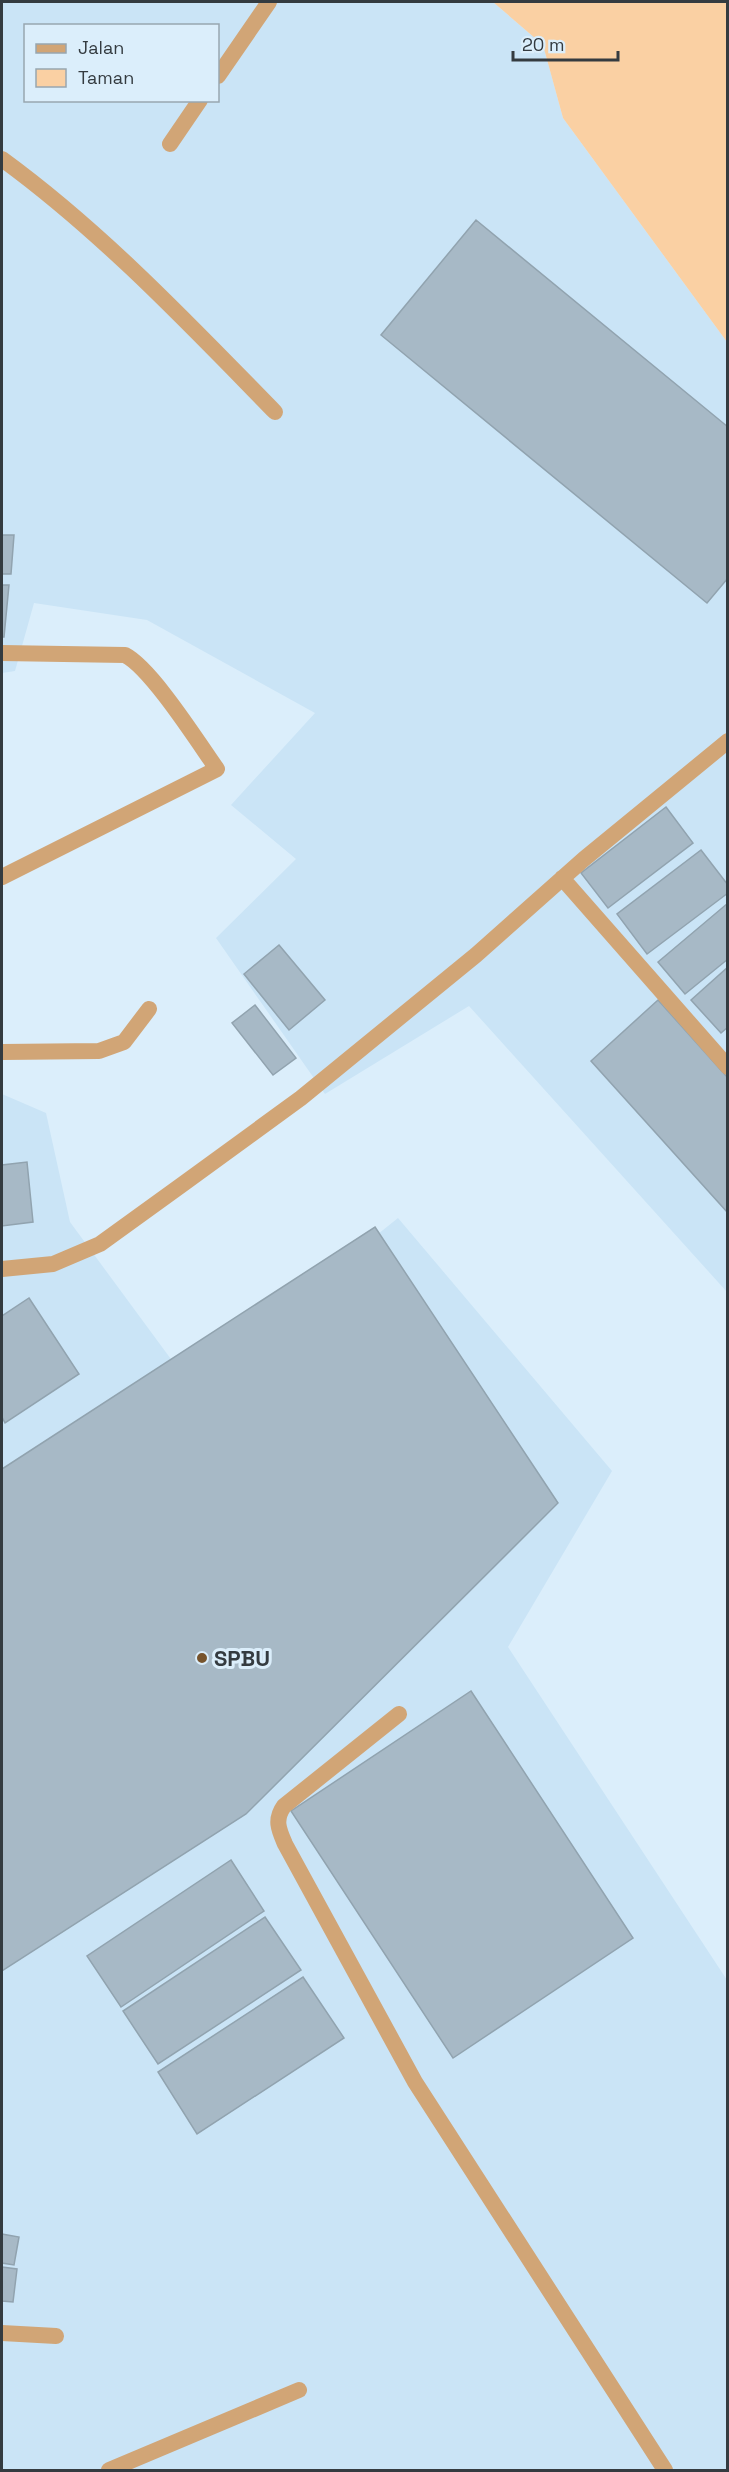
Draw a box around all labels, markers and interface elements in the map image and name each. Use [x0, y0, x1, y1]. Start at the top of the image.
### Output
legend [24, 24, 219, 102]
scale bar [513, 24, 618, 62]
text: 20 m [522, 33, 565, 56]
text: Jalan [78, 36, 124, 59]
text: Taman [78, 66, 134, 89]
place label: SPBU [214, 1644, 270, 1672]
marker: SPBU [195, 1651, 209, 1665]

